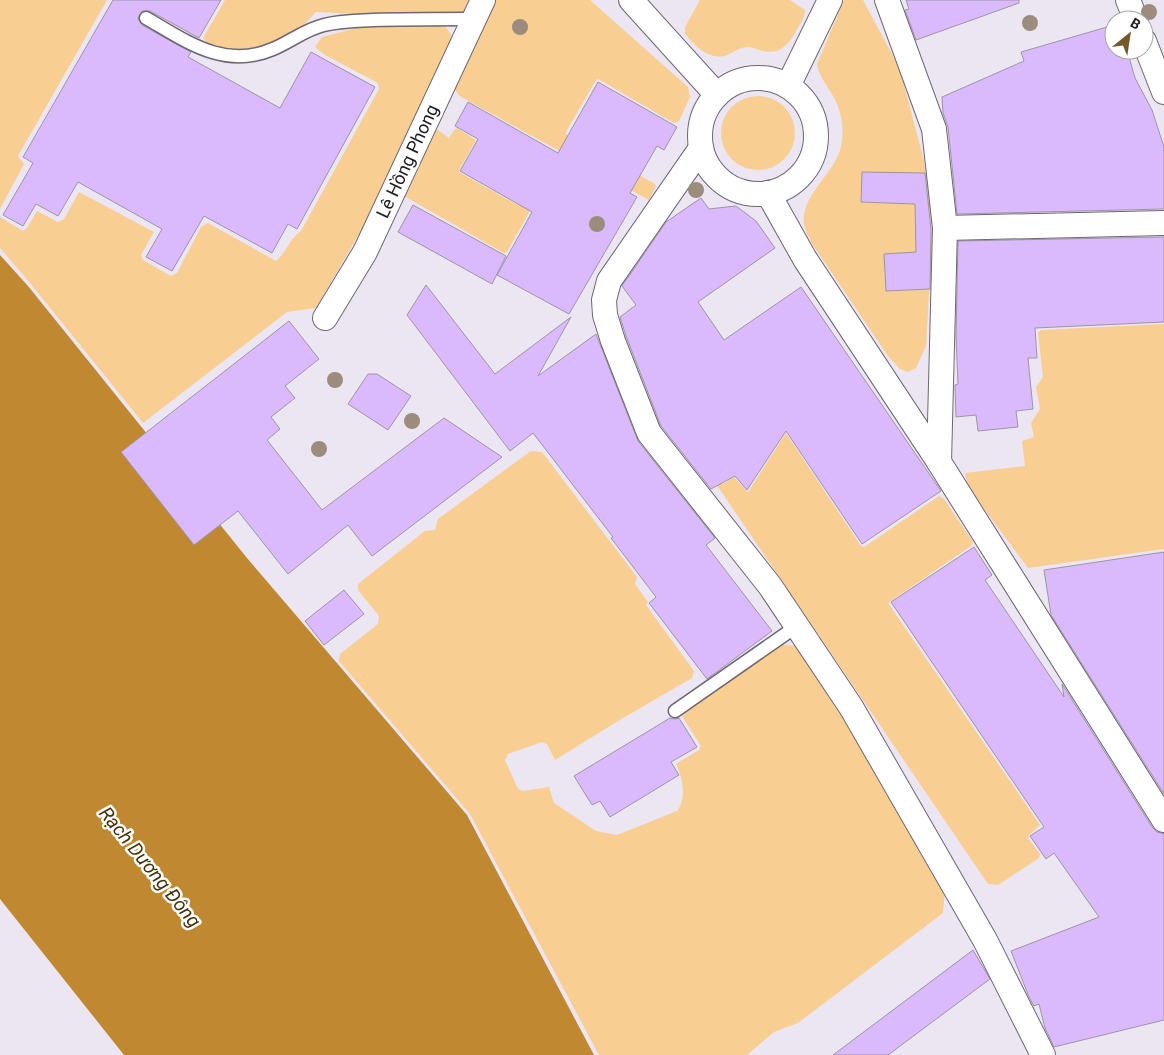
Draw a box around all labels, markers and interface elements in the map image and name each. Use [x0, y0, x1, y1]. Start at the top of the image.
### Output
north arrow [1104, 10, 1154, 60]
text: B [1128, 15, 1143, 33]
street label: Lê Hồng Phong [372, 101, 442, 221]
water label: Rạch Dương Đông [94, 802, 206, 932]

